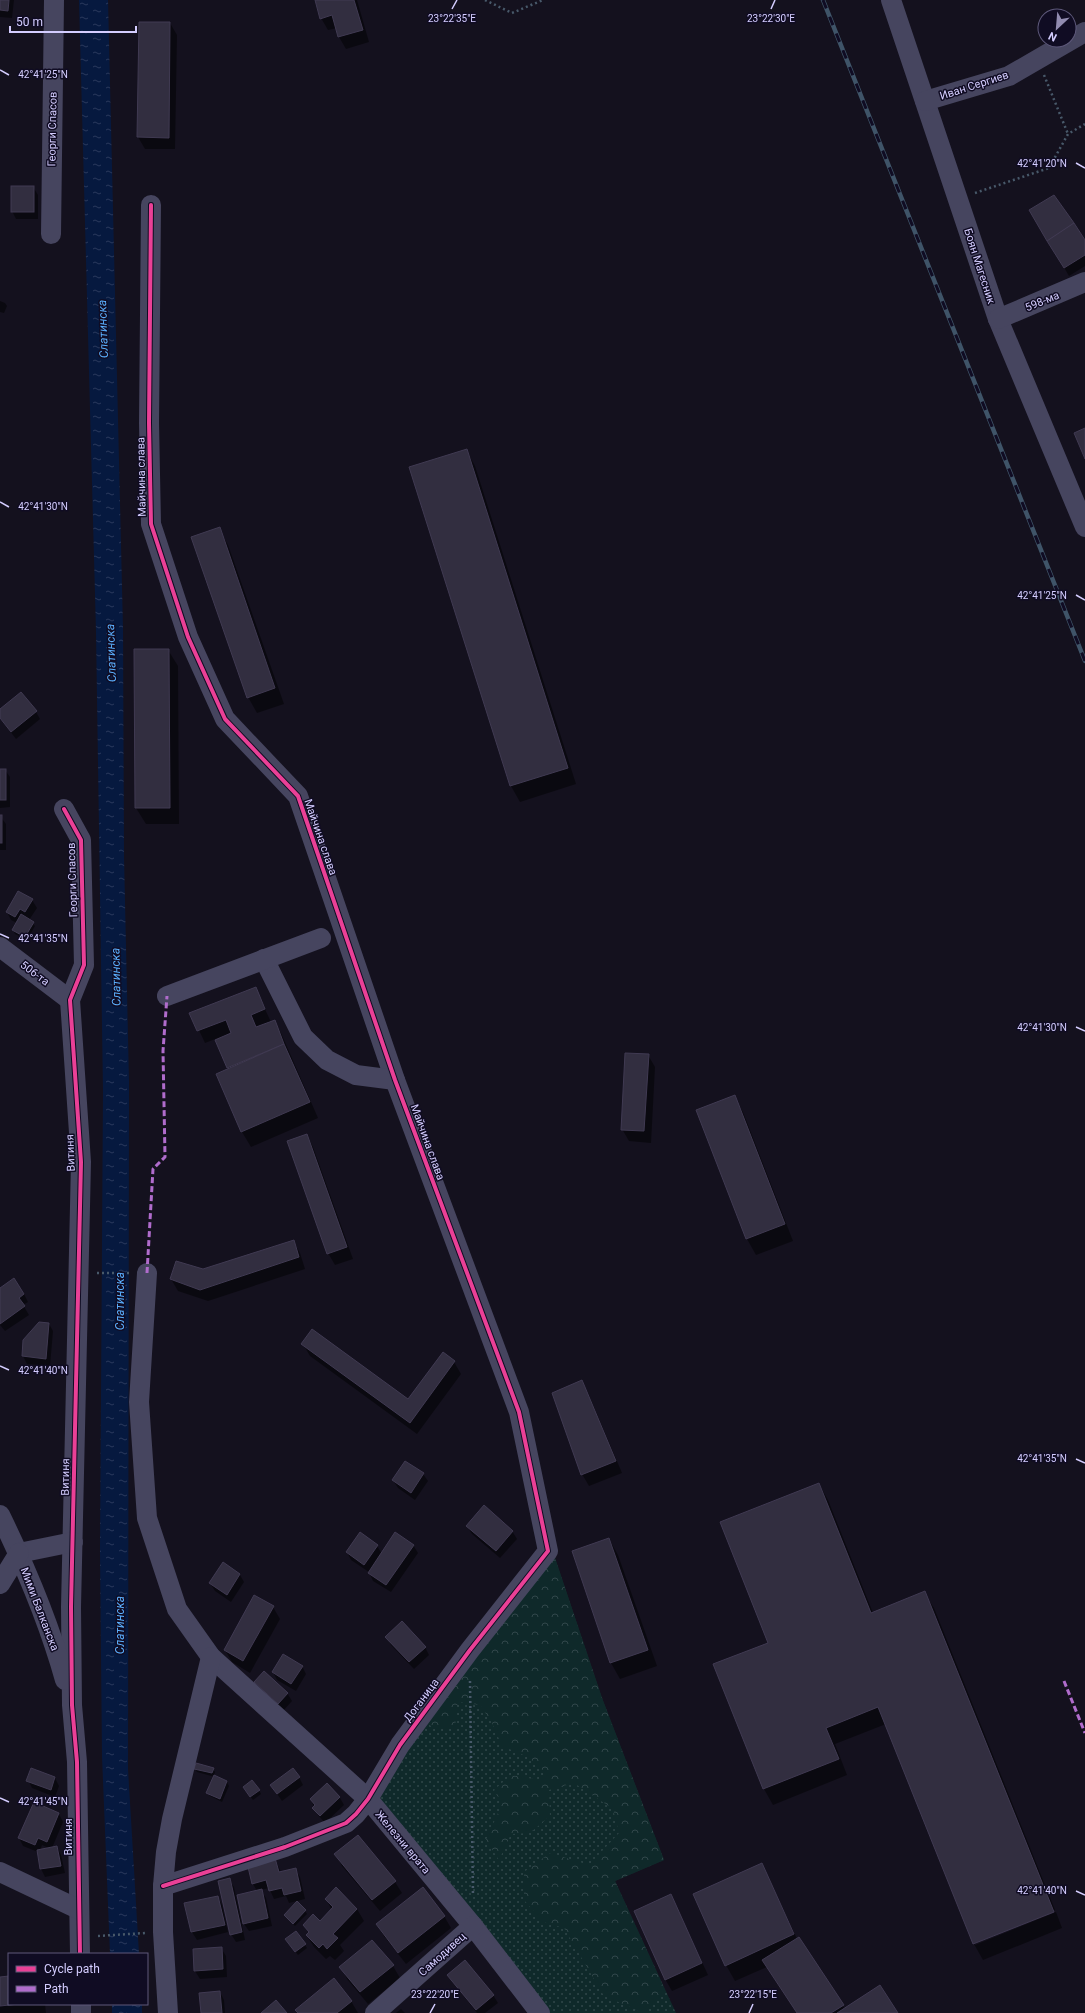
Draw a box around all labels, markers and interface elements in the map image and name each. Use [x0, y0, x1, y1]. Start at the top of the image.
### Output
scale bar [10, 8, 136, 34]
north arrow [1037, 8, 1077, 48]
text: 23°22'35"E [428, 13, 476, 24]
text: 23°22'30"E [747, 13, 795, 24]
text: 50 m [16, 15, 43, 29]
text: N [1046, 29, 1059, 44]
street label: Иван Сергиев [938, 68, 1010, 103]
text: 42°41'25"N [18, 69, 68, 80]
street label: Георги Спасов [45, 91, 60, 167]
text: 42°41'20"N [1017, 158, 1067, 169]
street label: Боян Магесник [961, 227, 998, 306]
street label: 598-ма [1023, 289, 1061, 314]
water label: Слатинска [95, 300, 111, 358]
street label: Майчина слава [134, 437, 149, 517]
text: 42°41'30"N [18, 501, 68, 512]
text: 42°41'25"N [1017, 590, 1067, 601]
water label: Слатинска [103, 624, 119, 682]
street label: Майчина слава [301, 797, 340, 877]
street label: Георги Спасов [65, 842, 80, 918]
text: 42°41'35"N [18, 933, 68, 944]
water label: Слатинска [108, 948, 124, 1006]
street label: 506-та [18, 958, 52, 988]
text: 42°41'30"N [1017, 1022, 1067, 1033]
street label: Майчина слава [408, 1102, 447, 1182]
street label: Витиня [63, 1134, 78, 1172]
water label: Слатинска [113, 1272, 127, 1330]
text: 42°41'40"N [18, 1365, 68, 1376]
text: 42°41'35"N [1017, 1453, 1067, 1464]
street label: Витиня [59, 1458, 72, 1496]
street label: Мими Балканска [18, 1566, 61, 1653]
water label: Слатинска [113, 1596, 127, 1654]
street label: Доганица [401, 1676, 442, 1724]
text: 42°41'45"N [18, 1796, 68, 1807]
street label: Железни врата [372, 1808, 433, 1877]
street label: Витиня [62, 1818, 75, 1856]
text: 42°41'40"N [1017, 1885, 1067, 1896]
street label: Самодивец [416, 1930, 469, 1979]
legend [8, 1953, 148, 2005]
text: Cycle path [44, 1962, 100, 1976]
text: Path [44, 1982, 69, 1996]
text: 23°22'20"E [411, 1989, 459, 2000]
text: 23°22'15"E [729, 1989, 777, 2000]

